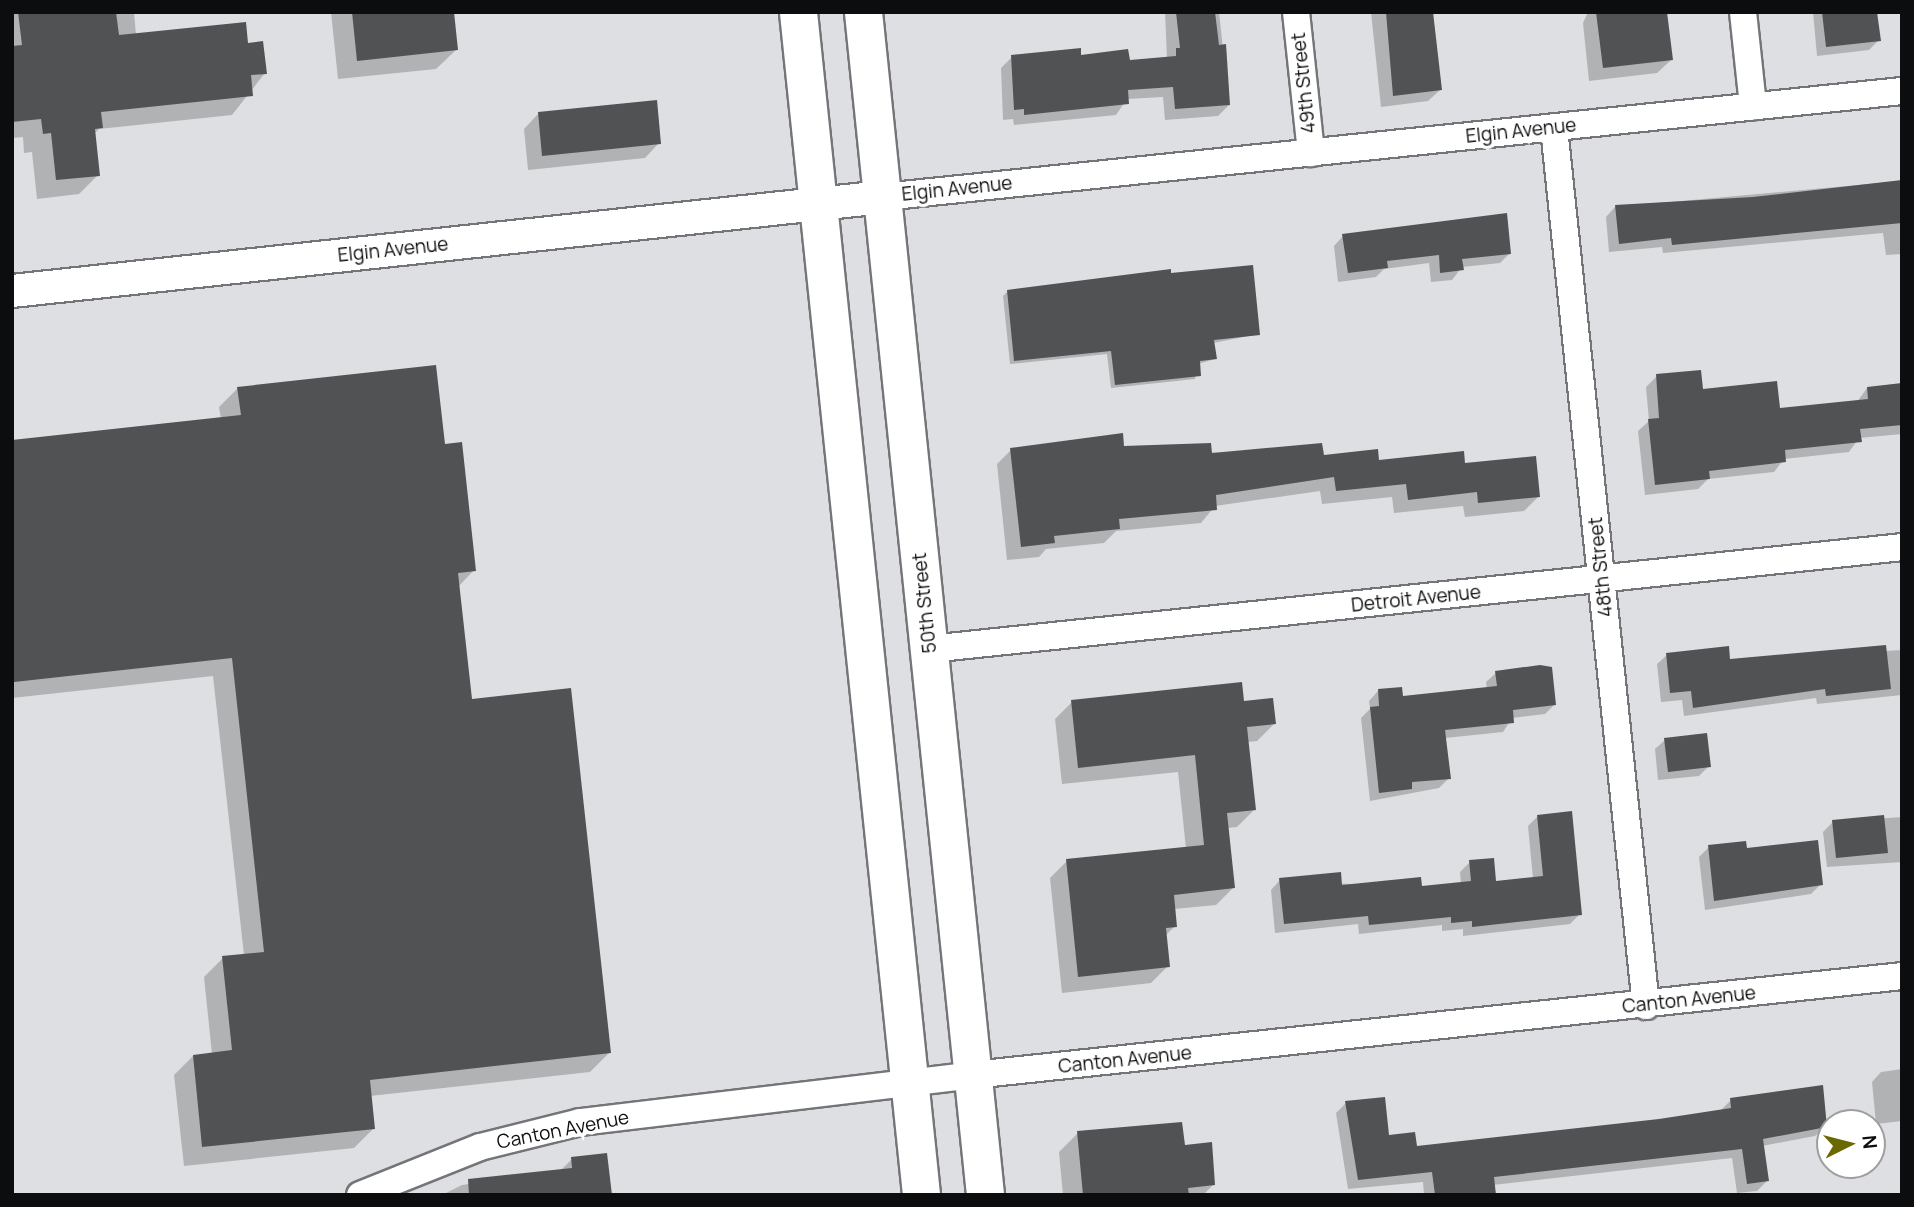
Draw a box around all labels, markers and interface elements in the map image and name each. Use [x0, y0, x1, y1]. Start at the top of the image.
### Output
street label: 49th Street [1287, 31, 1321, 135]
street label: Elgin Avenue [1465, 114, 1577, 148]
street label: Elgin Avenue [901, 172, 1013, 206]
street label: Elgin Avenue [337, 233, 449, 267]
street label: 48th Street [1584, 516, 1618, 618]
street label: 50th Street [908, 552, 942, 654]
street label: Detroit Avenue [1350, 581, 1482, 617]
street label: Canton Avenue [1621, 982, 1757, 1018]
street label: Canton Avenue [1057, 1042, 1193, 1078]
street label: Canton Avenue [495, 1106, 631, 1154]
north arrow [1816, 1109, 1886, 1179]
text: N [1856, 1134, 1884, 1150]

